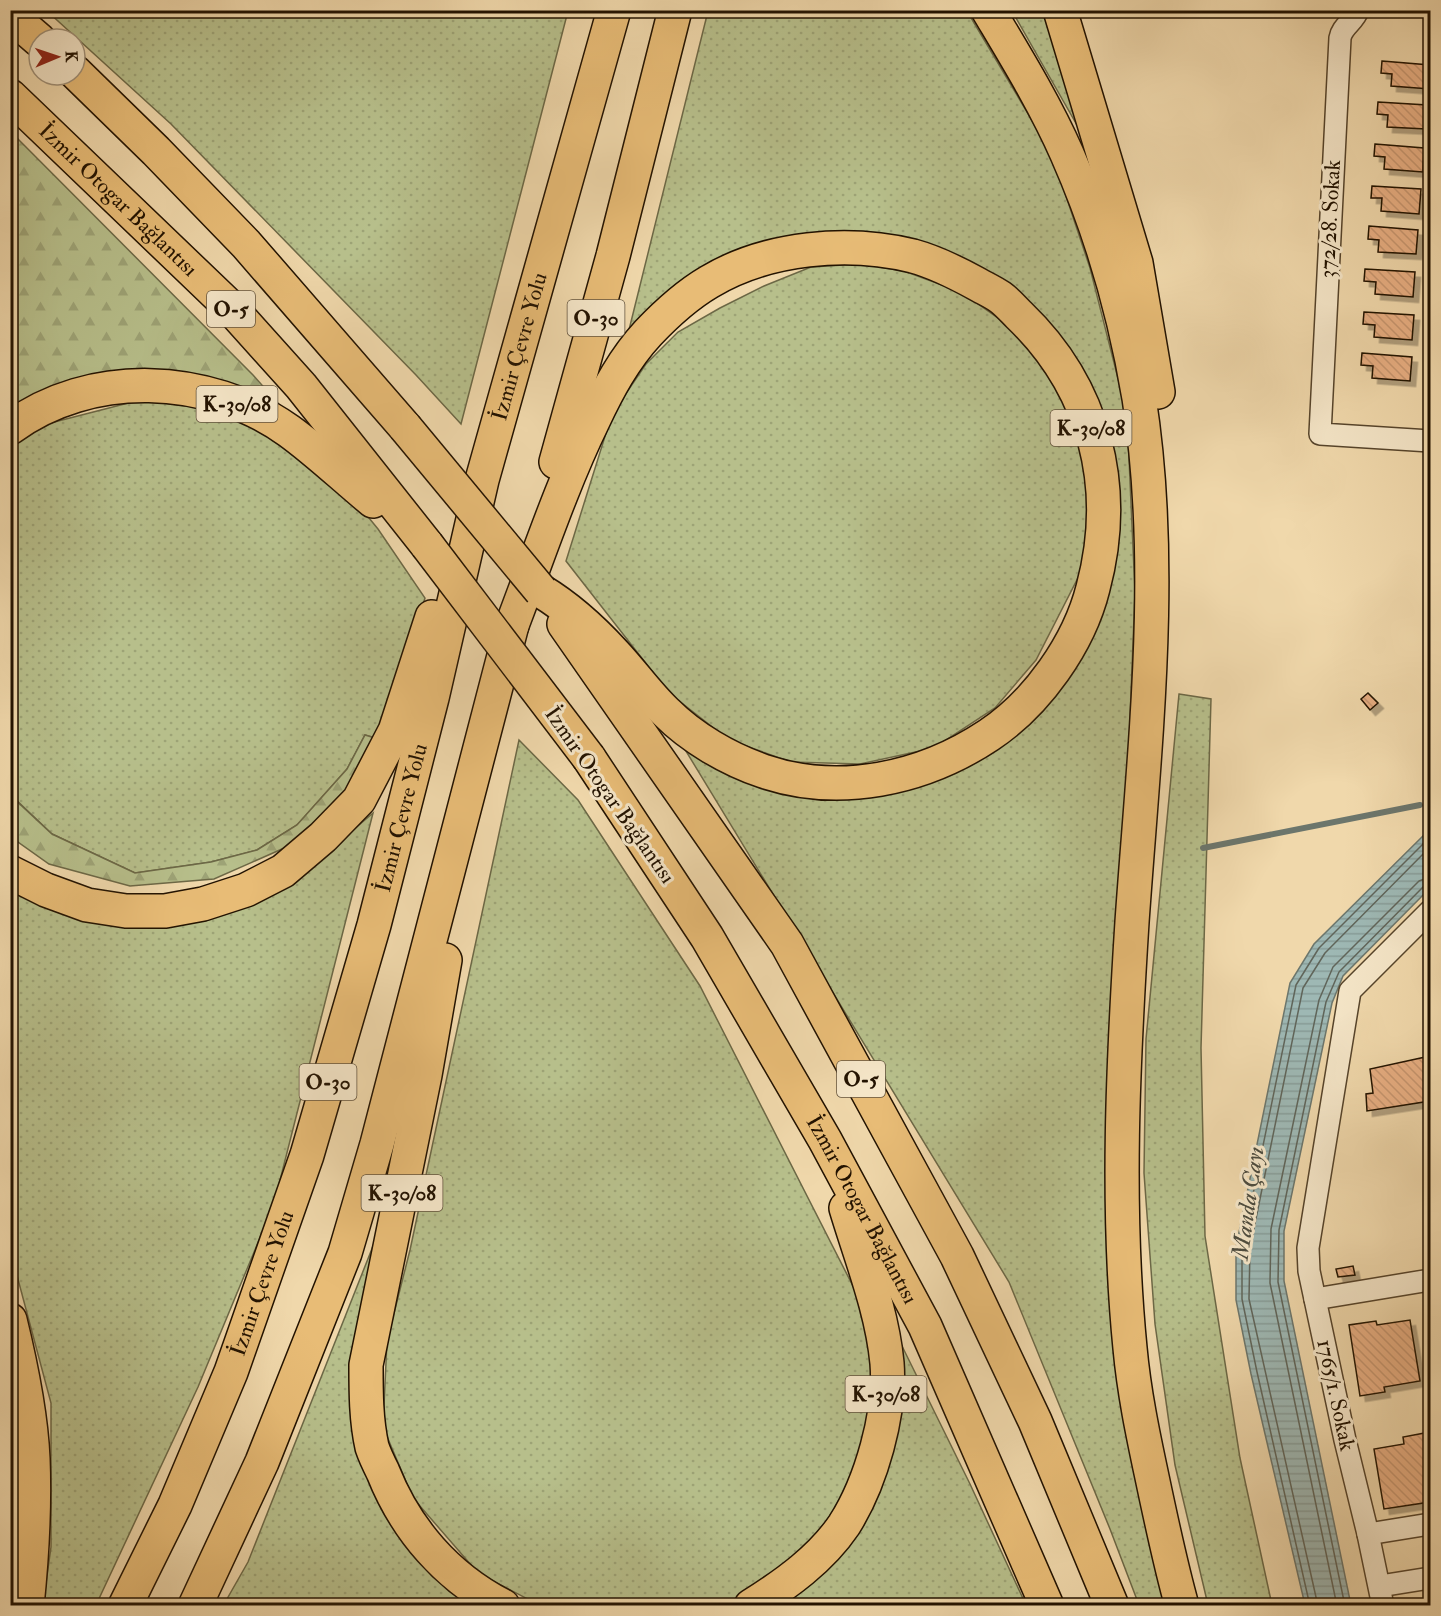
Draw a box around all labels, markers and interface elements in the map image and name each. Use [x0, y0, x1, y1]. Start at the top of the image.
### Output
north arrow [27, 27, 87, 87]
text: K [61, 51, 81, 63]
street label: İzmir Otogar Bağlantısı [33, 117, 204, 283]
street label: 372/28. Sokak [1313, 159, 1347, 279]
street label: İzmir Çevre Yolu [485, 269, 554, 424]
road number: O-5 [207, 291, 255, 327]
road number: O-30 [568, 300, 624, 336]
road number: K-30/08 [196, 386, 278, 422]
road number: K-30/08 [1050, 410, 1132, 446]
street label: İzmir Otogar Bağlantısı [538, 701, 682, 889]
street label: İzmir Çevre Yolu [369, 741, 434, 895]
road number: O-5 [837, 1061, 885, 1097]
road number: O-30 [300, 1064, 356, 1100]
street label: İzmir Otogar Bağlantısı [800, 1110, 924, 1309]
water label: Manda Çayı [1224, 1144, 1271, 1263]
road number: K-30/08 [362, 1175, 442, 1211]
street label: İzmir Çevre Yolu [224, 1207, 300, 1360]
street label: 1765/1. Sokak [1311, 1337, 1362, 1454]
road number: K-30/08 [846, 1376, 926, 1412]

